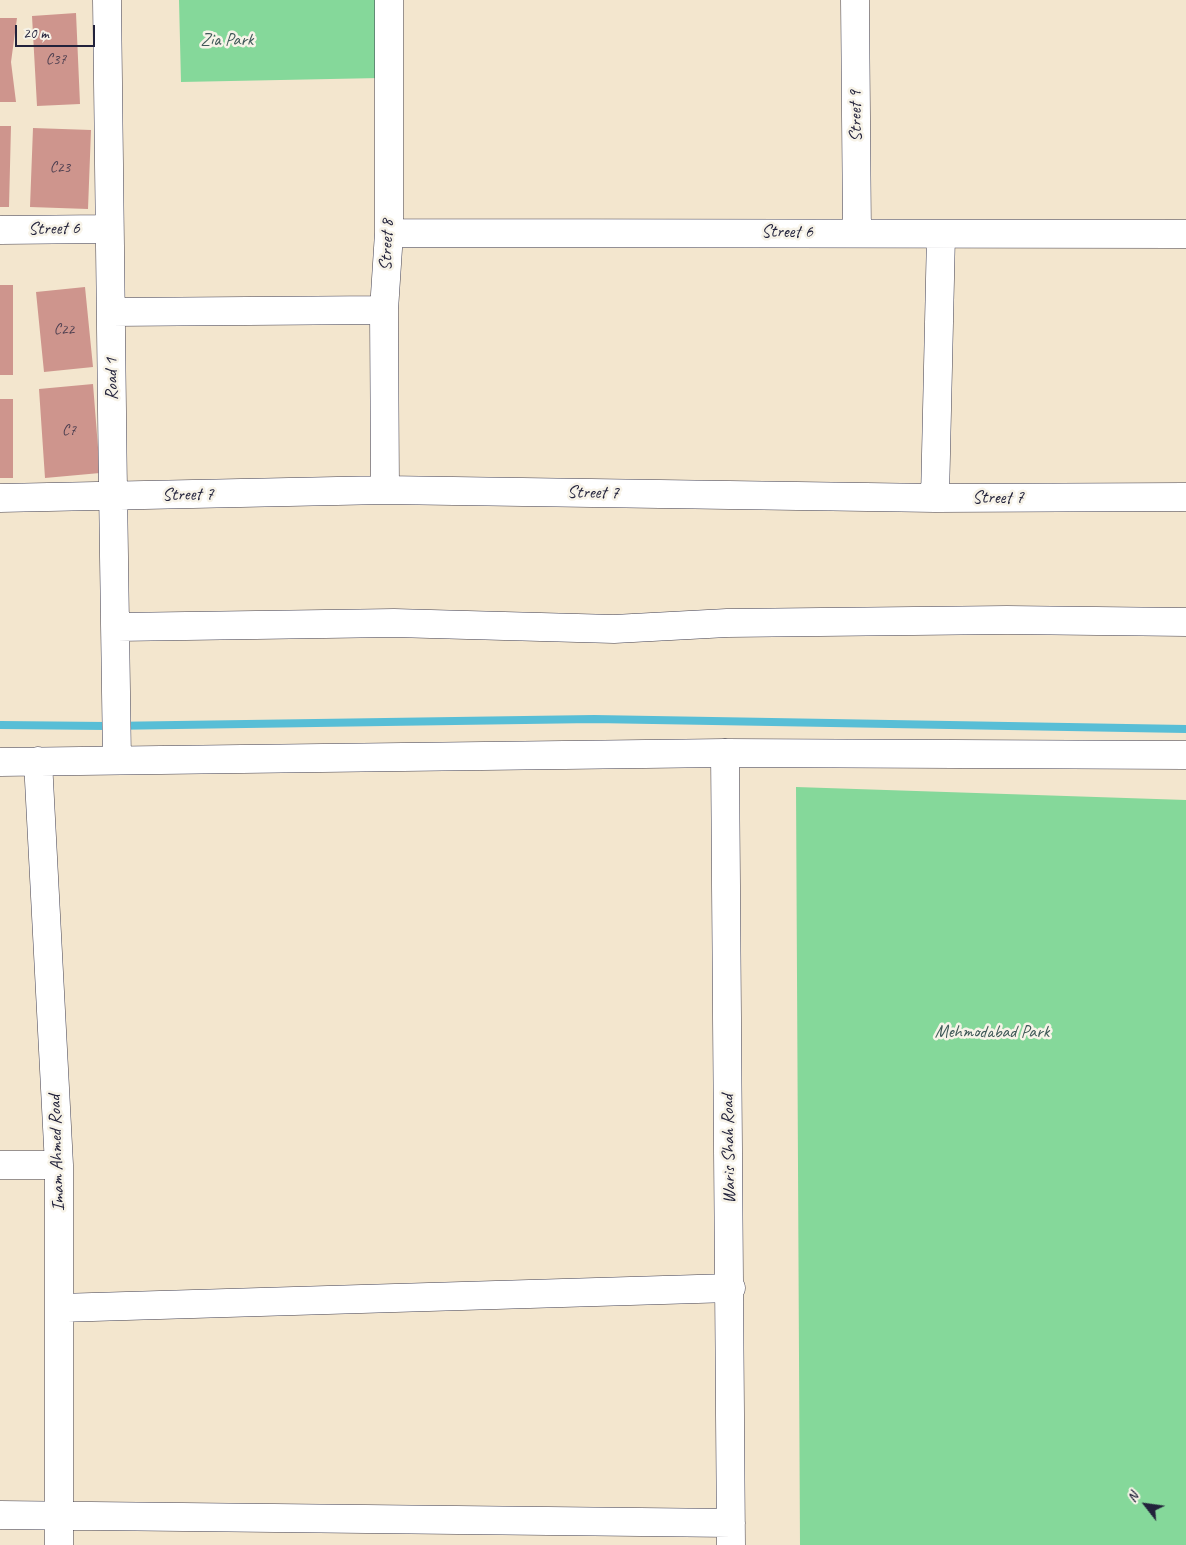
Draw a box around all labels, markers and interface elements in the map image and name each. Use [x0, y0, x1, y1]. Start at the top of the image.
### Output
scale bar [18, 15, 98, 47]
text: 20 m [23, 24, 49, 43]
park label: Zia Park [201, 29, 253, 51]
house number: C37 [46, 51, 66, 69]
street label: Street 9 [845, 90, 867, 142]
house number: C23 [50, 159, 70, 177]
street label: Street 6 [28, 218, 80, 240]
street label: Street 8 [375, 219, 399, 271]
street label: Street 6 [761, 221, 813, 243]
house number: C22 [54, 321, 74, 339]
street label: Road 1 [101, 358, 123, 400]
house number: C7 [62, 422, 76, 440]
street label: Street 7 [567, 482, 619, 504]
street label: Street 7 [162, 484, 214, 506]
street label: Street 7 [972, 487, 1024, 509]
park label: Mehmodabad Park [935, 1021, 1049, 1043]
street label: Imam Ahmed Road [44, 1094, 70, 1212]
street label: Waris Shah Road [717, 1094, 741, 1204]
north arrow [1121, 1480, 1171, 1530]
text: N [1123, 1489, 1142, 1505]

